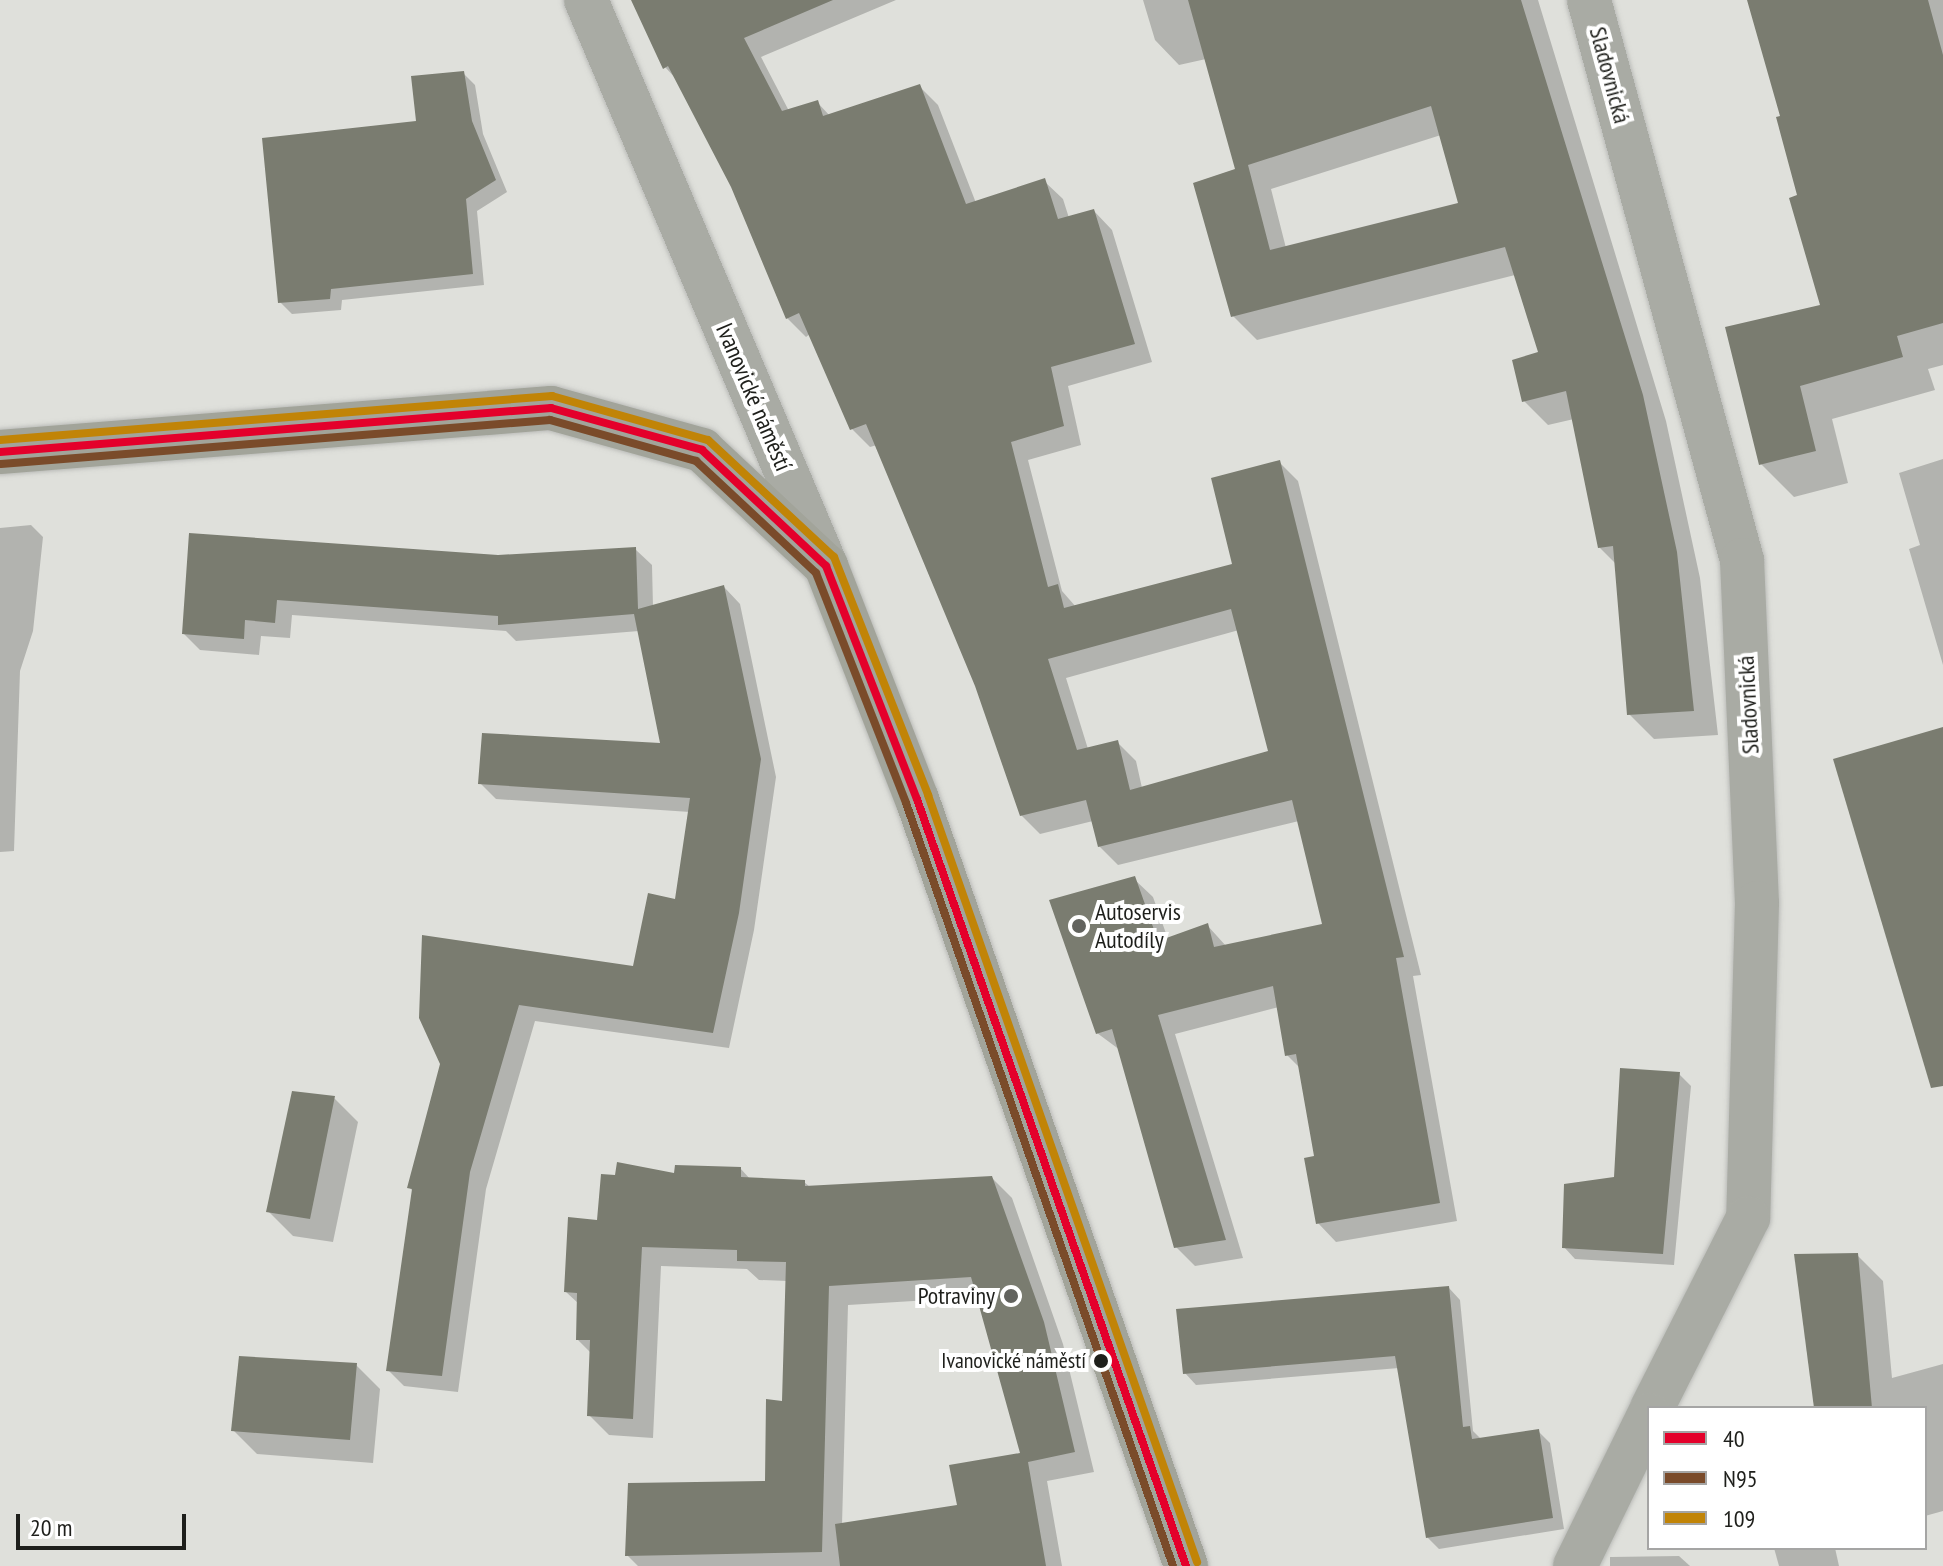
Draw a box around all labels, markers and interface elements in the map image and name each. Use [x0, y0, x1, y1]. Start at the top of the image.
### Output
street label: Sladovnická [1583, 24, 1637, 126]
street label: Ivanovické náměstí [710, 319, 798, 475]
street label: Sladovnická [1731, 655, 1765, 755]
place label: Autoservis Autodíly [1095, 898, 1181, 954]
marker: Autoservis Autodíly [1070, 917, 1088, 935]
place label: Potraviny [918, 1282, 995, 1310]
marker: Potraviny [1002, 1287, 1020, 1305]
place label: Ivanovické náměstí [941, 1348, 1086, 1374]
marker: Ivanovické náměstí [1093, 1353, 1109, 1369]
legend [1647, 1406, 1927, 1550]
text: 40 [1723, 1423, 1745, 1454]
text: N95 [1723, 1463, 1758, 1494]
scale bar [20, 1498, 190, 1548]
text: 109 [1723, 1503, 1755, 1534]
text: 20 m [30, 1512, 72, 1543]

